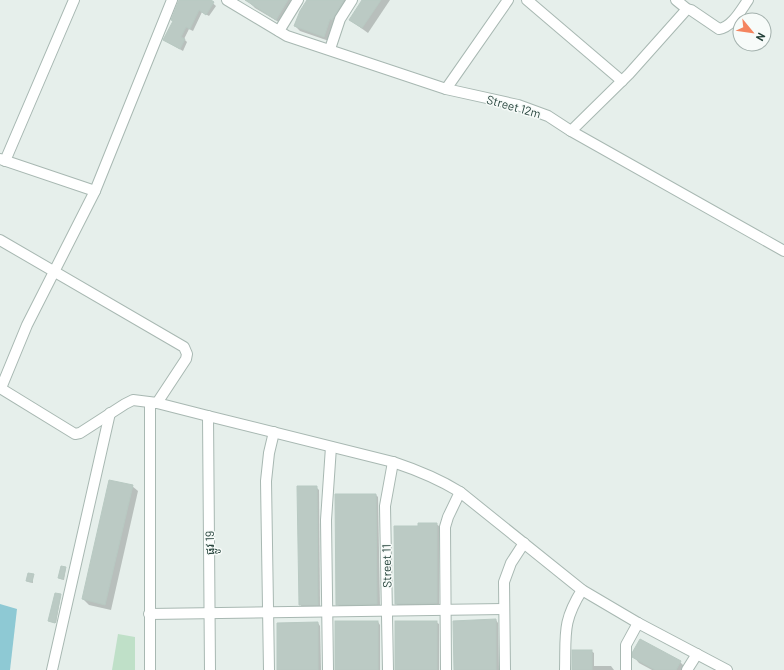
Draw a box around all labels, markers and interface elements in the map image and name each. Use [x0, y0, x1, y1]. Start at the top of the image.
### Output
north arrow [732, 12, 772, 52]
text: N [754, 31, 769, 43]
street label: Street 12m [485, 92, 543, 120]
street label: ផ្លូវ 19 [202, 531, 221, 555]
street label: Street 11 [379, 544, 393, 588]

